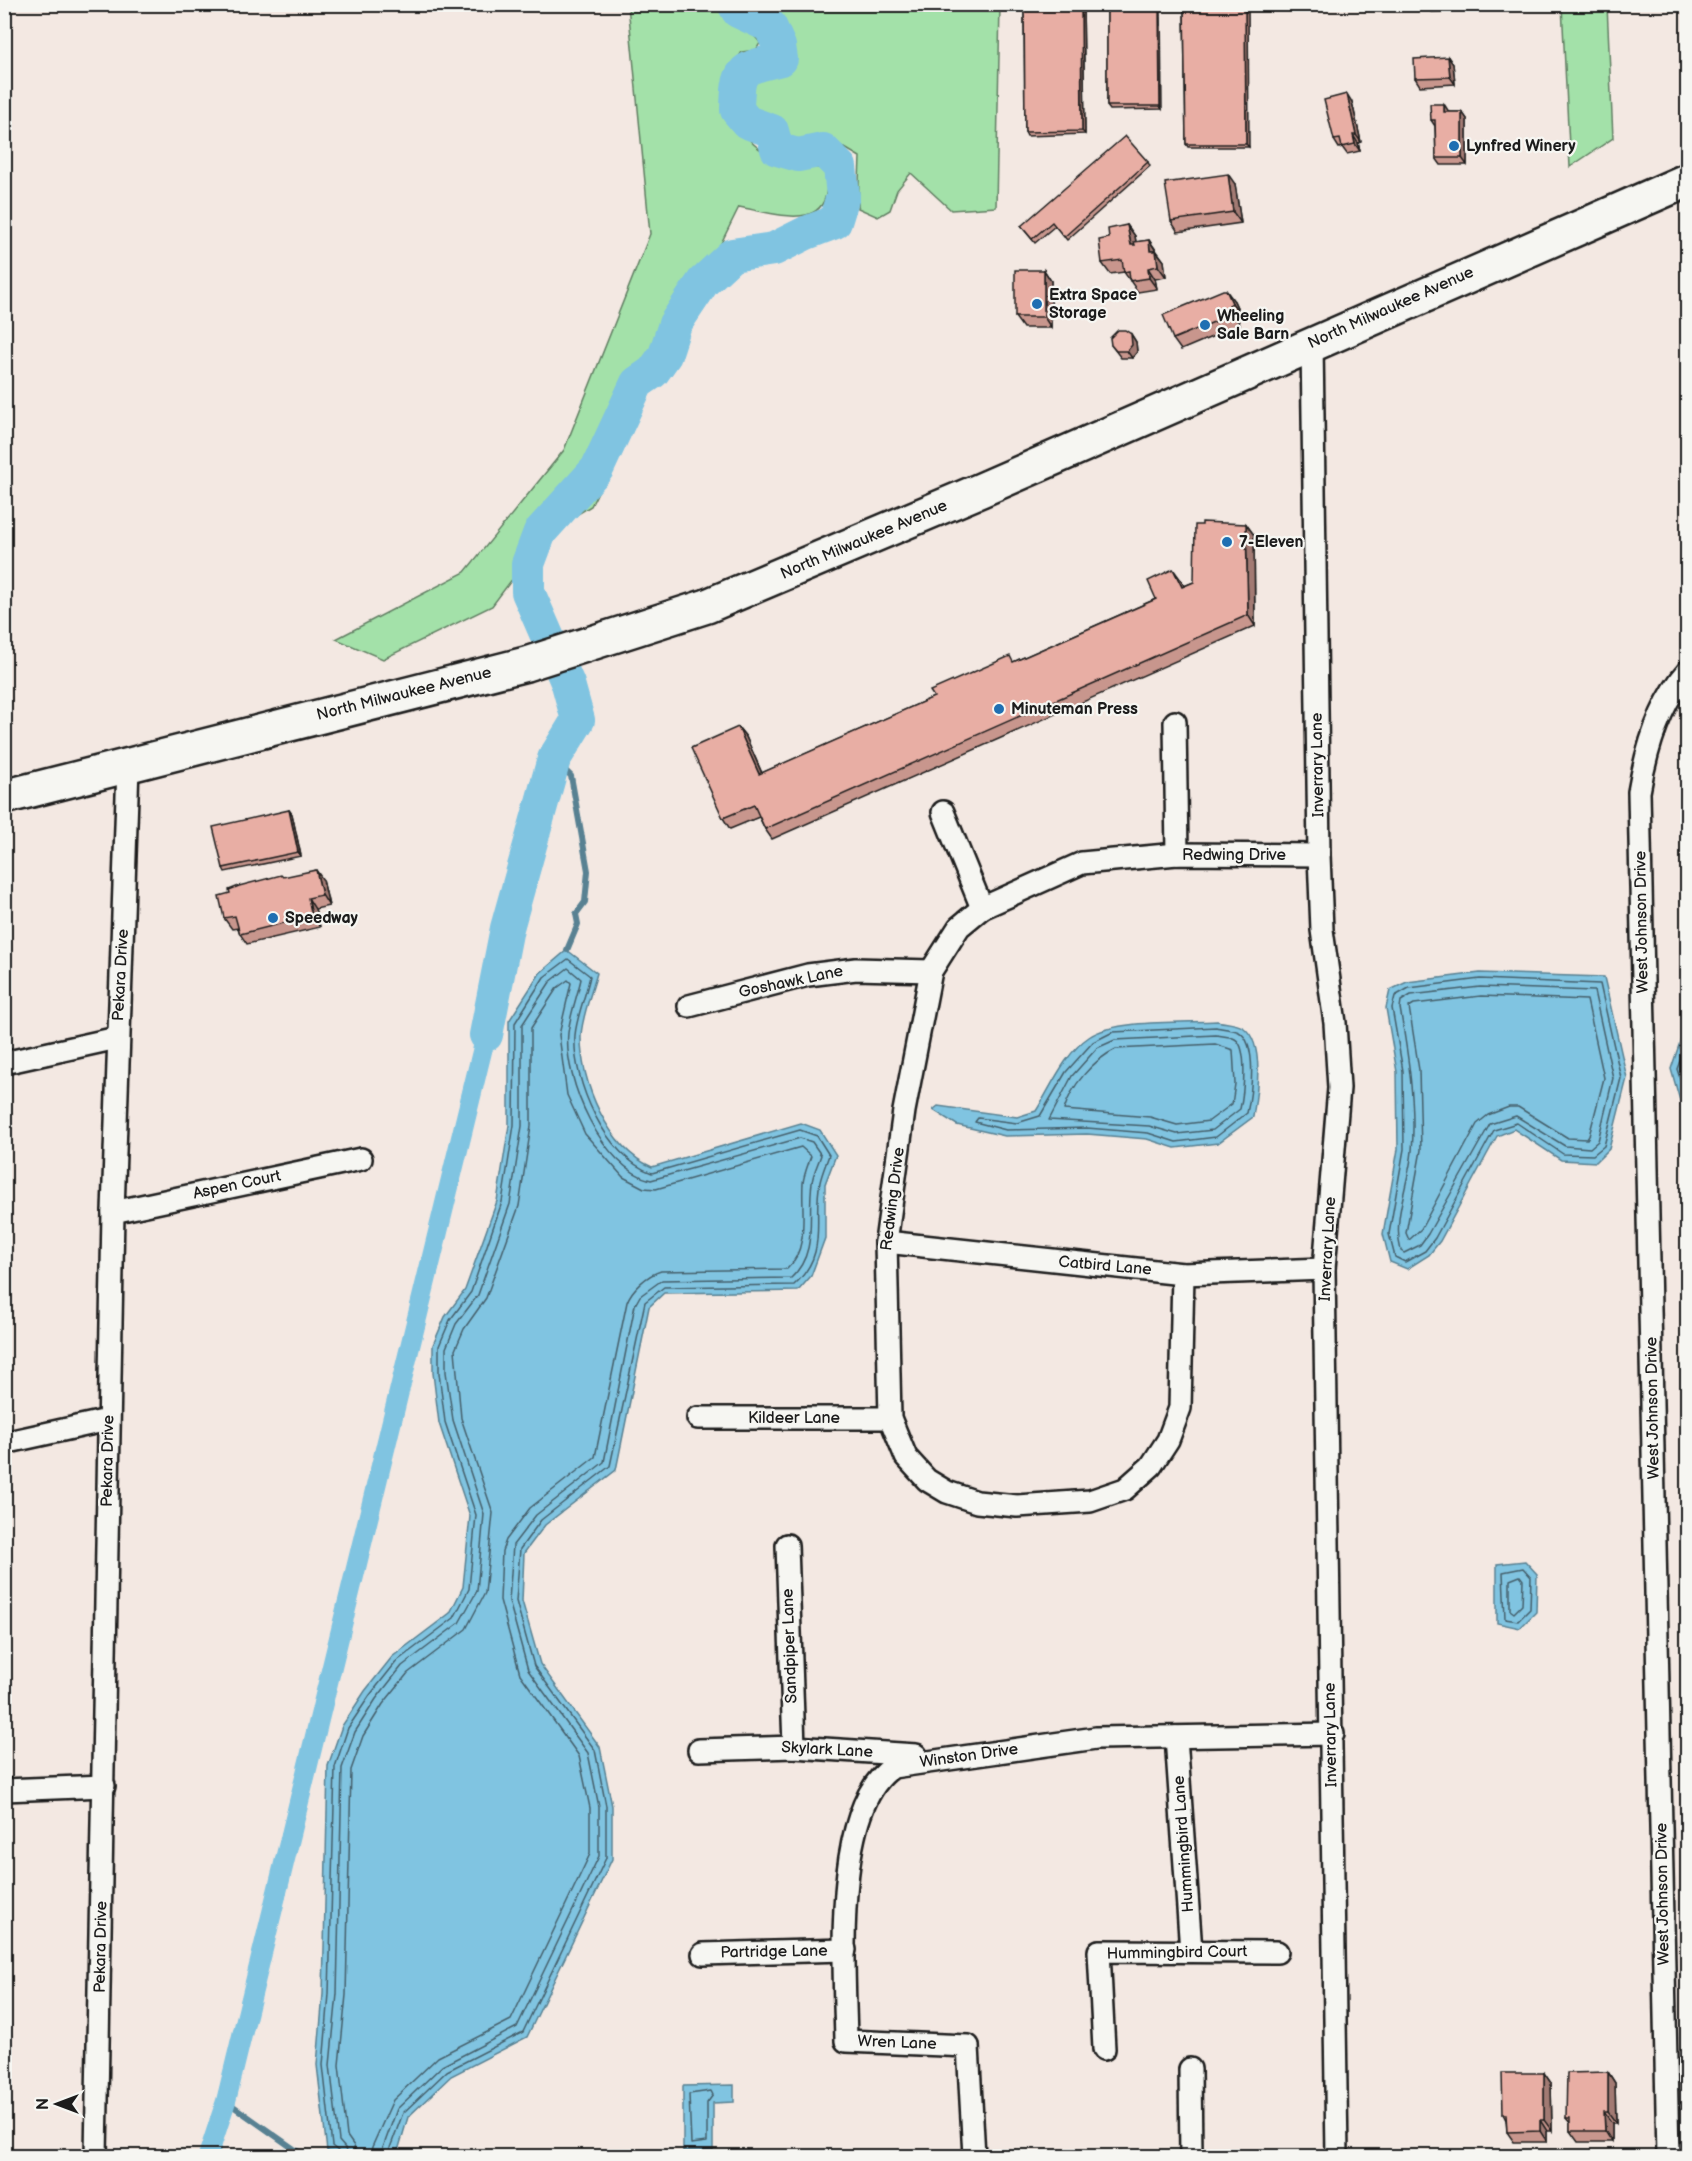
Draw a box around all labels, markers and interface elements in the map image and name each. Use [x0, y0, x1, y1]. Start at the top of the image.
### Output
place label: Lynfred Winery [1466, 137, 1576, 156]
marker: Lynfred Winery [1447, 139, 1461, 153]
street label: North Milwaukee Avenue [1305, 263, 1477, 353]
place label: Extra Space Storage [1049, 286, 1137, 323]
marker: Extra Space Storage [1030, 297, 1044, 311]
place label: Wheeling Sale Barn [1217, 307, 1289, 344]
marker: Wheeling Sale Barn [1198, 318, 1212, 332]
street label: North Milwaukee Avenue [778, 496, 951, 584]
place label: 7-Eleven [1239, 533, 1303, 552]
marker: 7-Eleven [1220, 535, 1234, 549]
street label: North Milwaukee Avenue [315, 663, 494, 725]
place label: Minuteman Press [1011, 700, 1138, 719]
marker: Minuteman Press [992, 702, 1006, 716]
street label: Inverrary Lane [1308, 712, 1328, 817]
street label: Redwing Drive [1182, 846, 1287, 865]
street label: West Johnson Drive [1631, 850, 1653, 993]
place label: Speedway [285, 909, 359, 928]
marker: Speedway [266, 911, 280, 925]
street label: Pekara Drive [109, 928, 133, 1021]
street label: Goshawk Lane [737, 962, 845, 1002]
street label: Redwing Drive [877, 1146, 909, 1252]
street label: Aspen Court [191, 1166, 283, 1204]
street label: Inverrary Lane [1316, 1196, 1340, 1302]
street label: Catbird Lane [1058, 1252, 1153, 1280]
street label: West Johnson Drive [1642, 1336, 1664, 1479]
street label: Kildeer Lane [748, 1409, 841, 1428]
street label: Pekara Drive [98, 1414, 118, 1507]
street label: Sandpiper Lane [778, 1588, 802, 1704]
street label: Inverrary Lane [1321, 1682, 1341, 1787]
street label: Skylark Lane [781, 1738, 874, 1762]
street label: Winston Drive [919, 1740, 1020, 1772]
street label: Hummingbird Lane [1170, 1774, 1198, 1913]
street label: West Johnson Drive [1652, 1822, 1674, 1965]
street label: Pekara Drive [91, 1900, 111, 1993]
street label: Partridge Lane [720, 1942, 828, 1962]
street label: Hummingbird Court [1106, 1942, 1248, 1964]
street label: Wren Lane [857, 2032, 937, 2054]
north arrow [27, 2074, 87, 2134]
text: N [34, 2098, 53, 2110]

